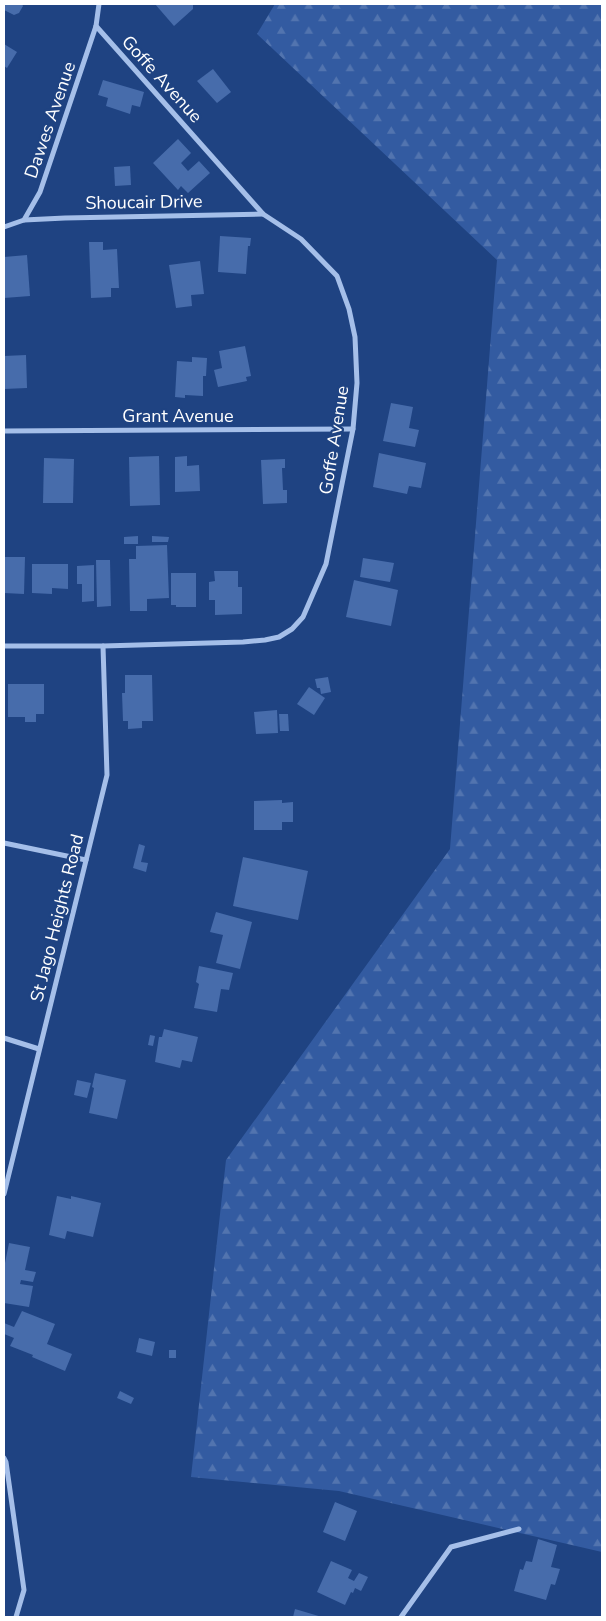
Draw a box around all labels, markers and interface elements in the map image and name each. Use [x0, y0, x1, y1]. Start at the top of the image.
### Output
street label: Goffe Avenue [116, 30, 208, 128]
street label: Dawes Avenue [19, 58, 81, 182]
street label: Shoucair Drive [85, 189, 203, 215]
street label: Goffe Avenue [314, 384, 354, 496]
street label: Grant Avenue [122, 404, 234, 428]
street label: St Jago Heights Road [25, 832, 89, 1004]

